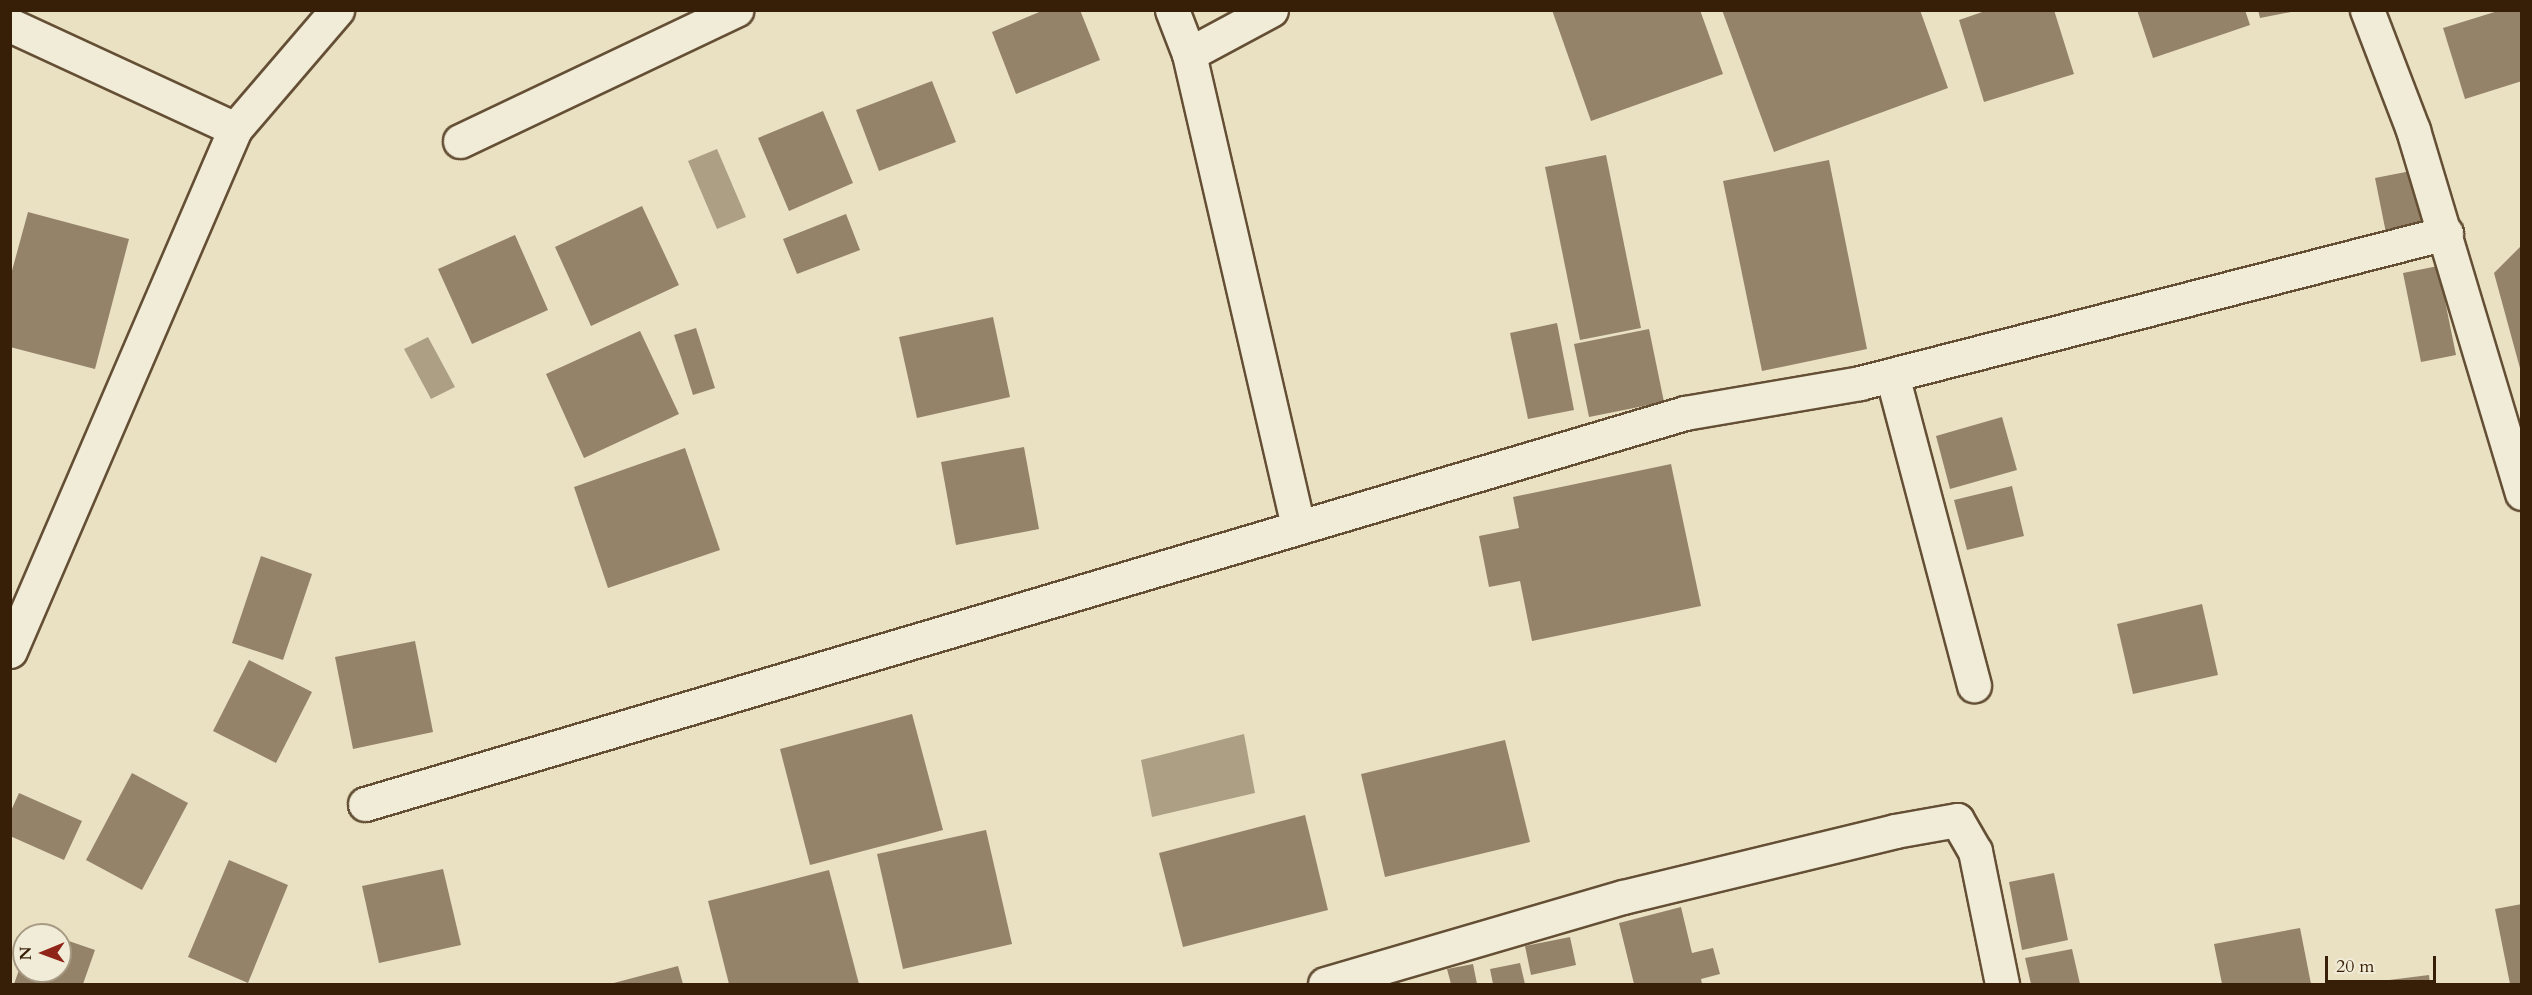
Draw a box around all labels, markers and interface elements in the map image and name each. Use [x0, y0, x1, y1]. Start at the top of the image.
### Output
north arrow [12, 923, 72, 983]
scale bar [2328, 944, 2439, 982]
text: N [15, 946, 37, 960]
text: 20 m [2336, 954, 2375, 979]

